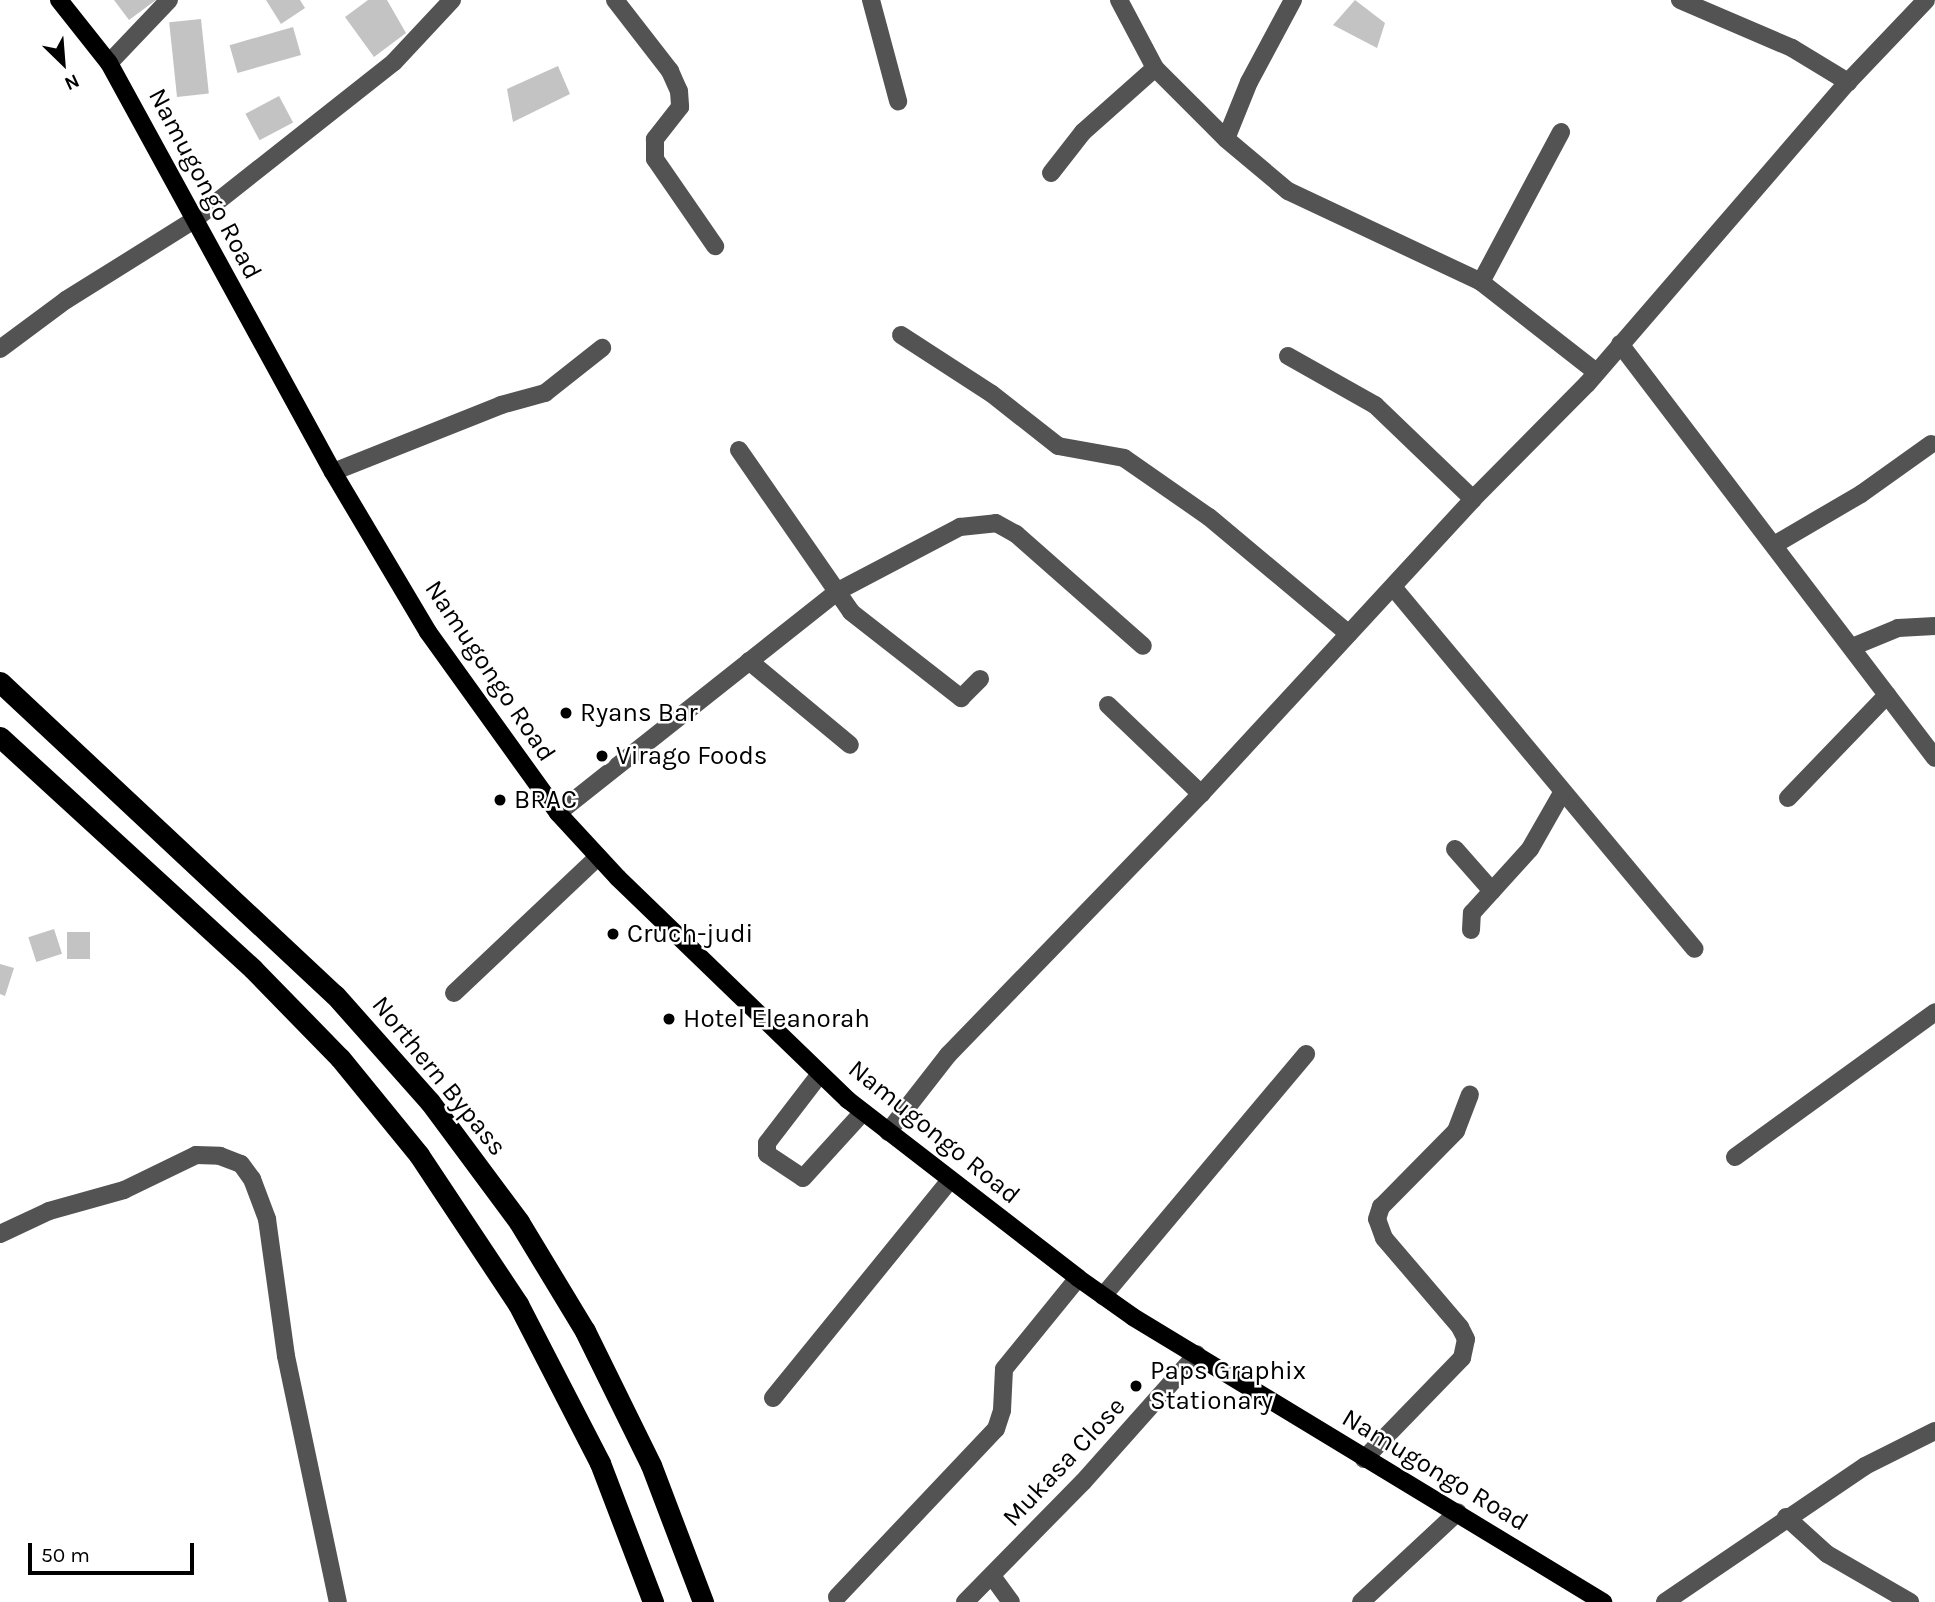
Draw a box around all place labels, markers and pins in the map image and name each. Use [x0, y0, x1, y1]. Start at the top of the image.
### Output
place label: Ryans Bar [580, 697, 698, 729]
marker: Ryans Bar [558, 705, 574, 721]
place label: Virago Foods [616, 740, 768, 772]
marker: Virago Foods [594, 748, 610, 764]
place label: BRAC [514, 784, 577, 816]
marker: BRAC [492, 792, 508, 808]
place label: Cruch-judi [627, 918, 753, 950]
marker: Cruch-judi [605, 926, 621, 942]
place label: Hotel Eleanorah [683, 1003, 870, 1035]
marker: Hotel Eleanorah [661, 1011, 677, 1027]
place label: Paps Graphix Stationary [1150, 1355, 1306, 1416]
marker: Paps Graphix Stationary [1128, 1378, 1144, 1394]

